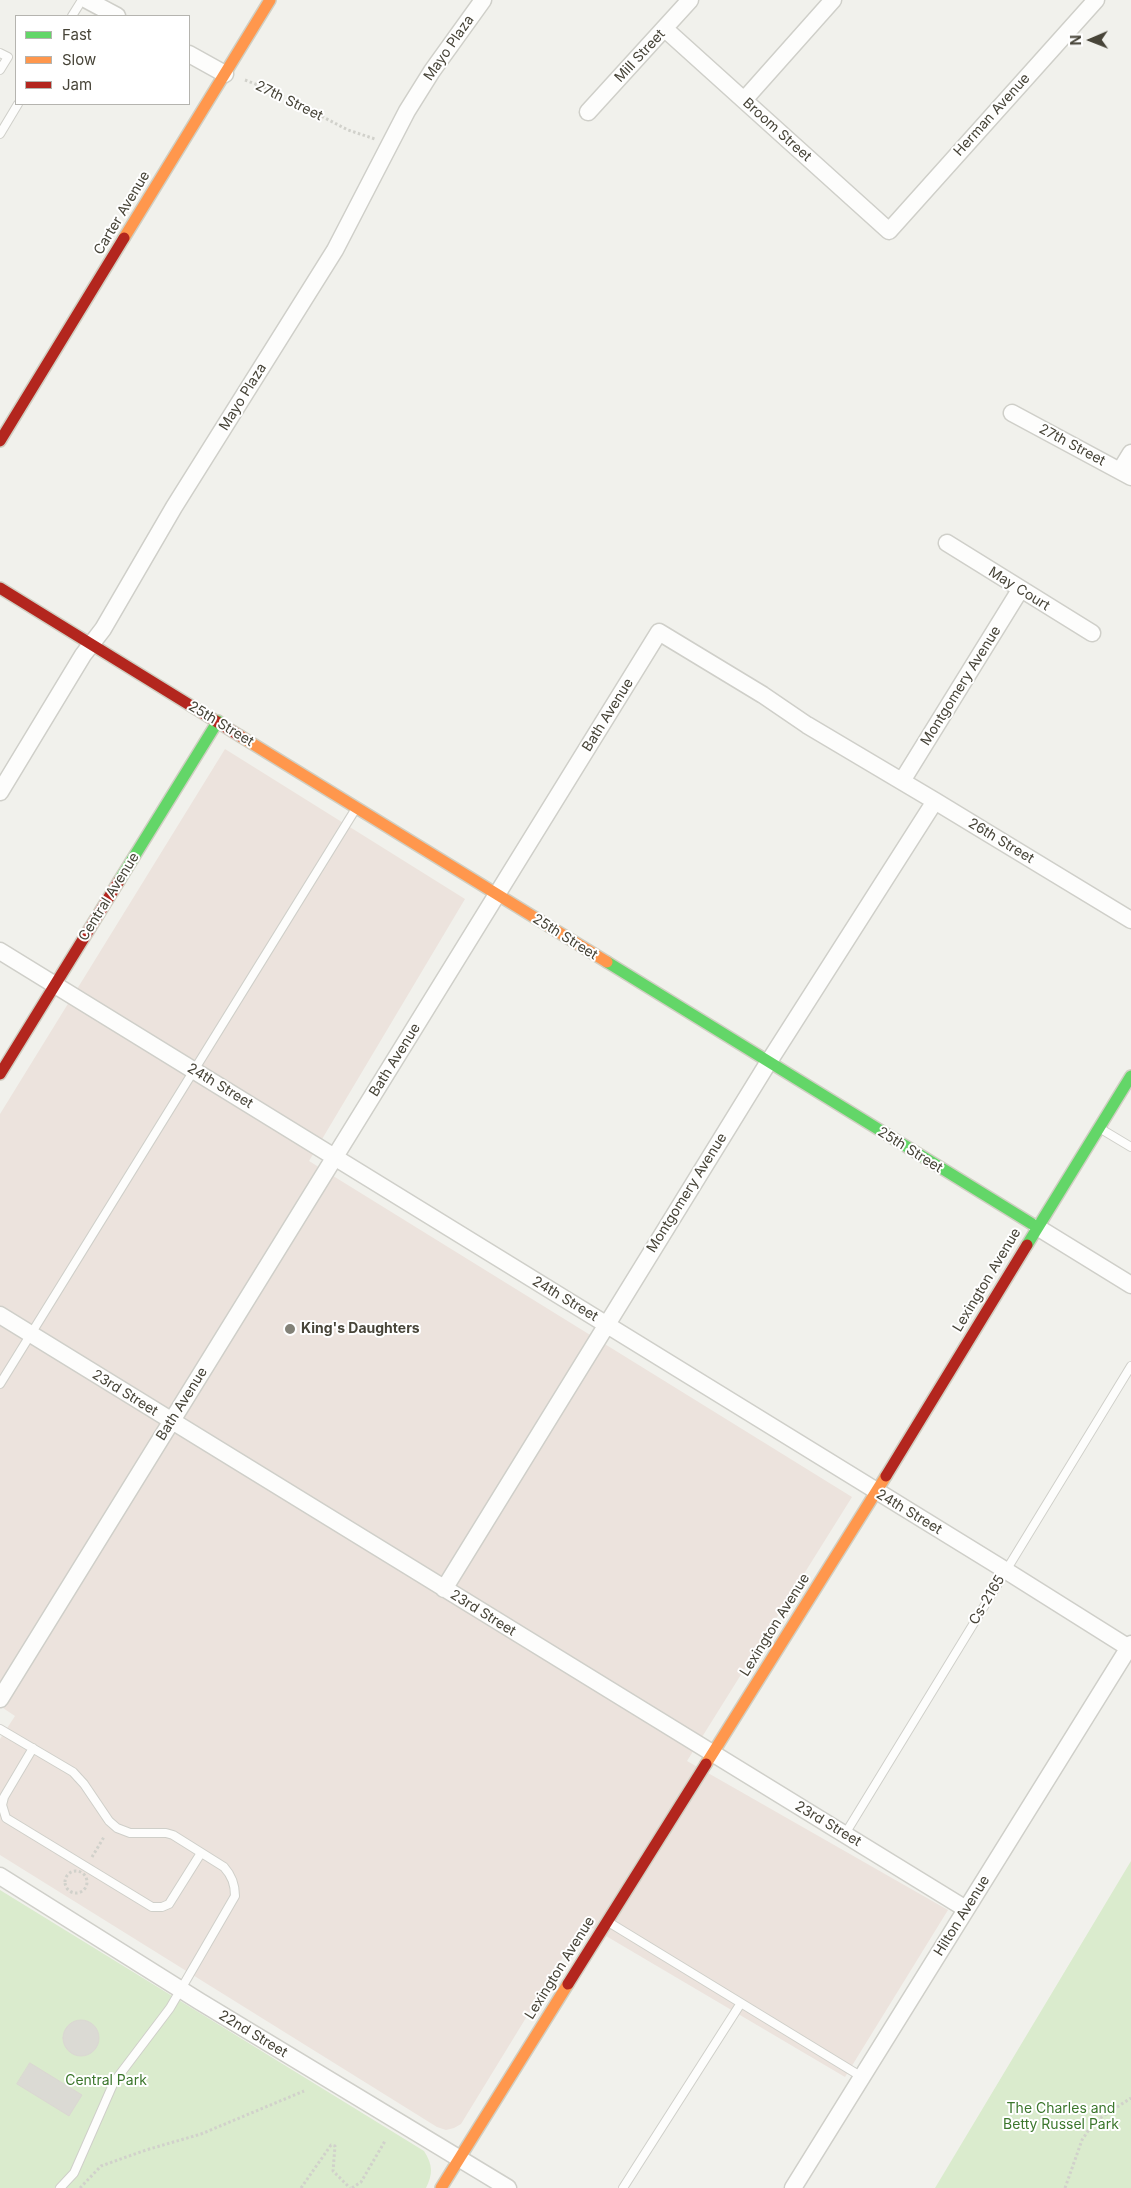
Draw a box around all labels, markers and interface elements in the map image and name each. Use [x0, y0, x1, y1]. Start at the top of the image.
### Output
street label: Mayo Plaza [420, 12, 478, 84]
legend [15, 15, 190, 105]
north arrow [1066, 15, 1116, 65]
text: Fast [62, 25, 92, 44]
street label: Mill Street [611, 26, 669, 86]
text: N [1067, 35, 1084, 46]
text: Slow [62, 50, 96, 69]
street label: Herman Avenue [950, 70, 1034, 160]
text: Jam [62, 75, 92, 94]
street label: 27th Street [253, 78, 325, 124]
street label: Broom Street [739, 95, 815, 165]
street label: Carter Avenue [90, 168, 154, 258]
street label: Mayo Plaza [216, 360, 270, 434]
street label: 27th Street [1036, 421, 1108, 469]
street label: May Court [985, 564, 1053, 614]
street label: Montgomery Avenue [917, 623, 1005, 749]
street label: Bath Avenue [579, 675, 637, 755]
street label: 25th Street [185, 698, 257, 750]
street label: 26th Street [965, 815, 1037, 867]
street label: Central Avenue [75, 850, 143, 944]
street label: 25th Street [529, 910, 601, 964]
street label: Bath Avenue [366, 1020, 424, 1100]
street label: 24th Street [184, 1060, 256, 1112]
street label: 25th Street [874, 1123, 946, 1177]
street label: Montgomery Avenue [643, 1130, 731, 1256]
street label: Lexington Avenue [949, 1225, 1025, 1335]
street label: 24th Street [529, 1273, 601, 1325]
place label: King's Daughters [301, 1321, 420, 1337]
marker: King's Daughters [283, 1322, 297, 1336]
street label: Bath Avenue [153, 1364, 211, 1444]
street label: 23rd Street [89, 1366, 161, 1420]
street label: 24th Street [873, 1486, 945, 1538]
street label: Lexington Avenue [737, 1571, 813, 1679]
street label: Cs-2165 [966, 1572, 1008, 1628]
street label: 23rd Street [447, 1586, 519, 1640]
street label: 23rd Street [792, 1798, 864, 1850]
street label: Hilton Avenue [931, 1873, 993, 1959]
street label: Lexington Avenue [522, 1914, 598, 2022]
street label: 22nd Street [216, 2007, 290, 2061]
park label: Central Park [65, 2073, 147, 2089]
park label: The Charles and Betty Russel Park [1003, 2101, 1119, 2134]

